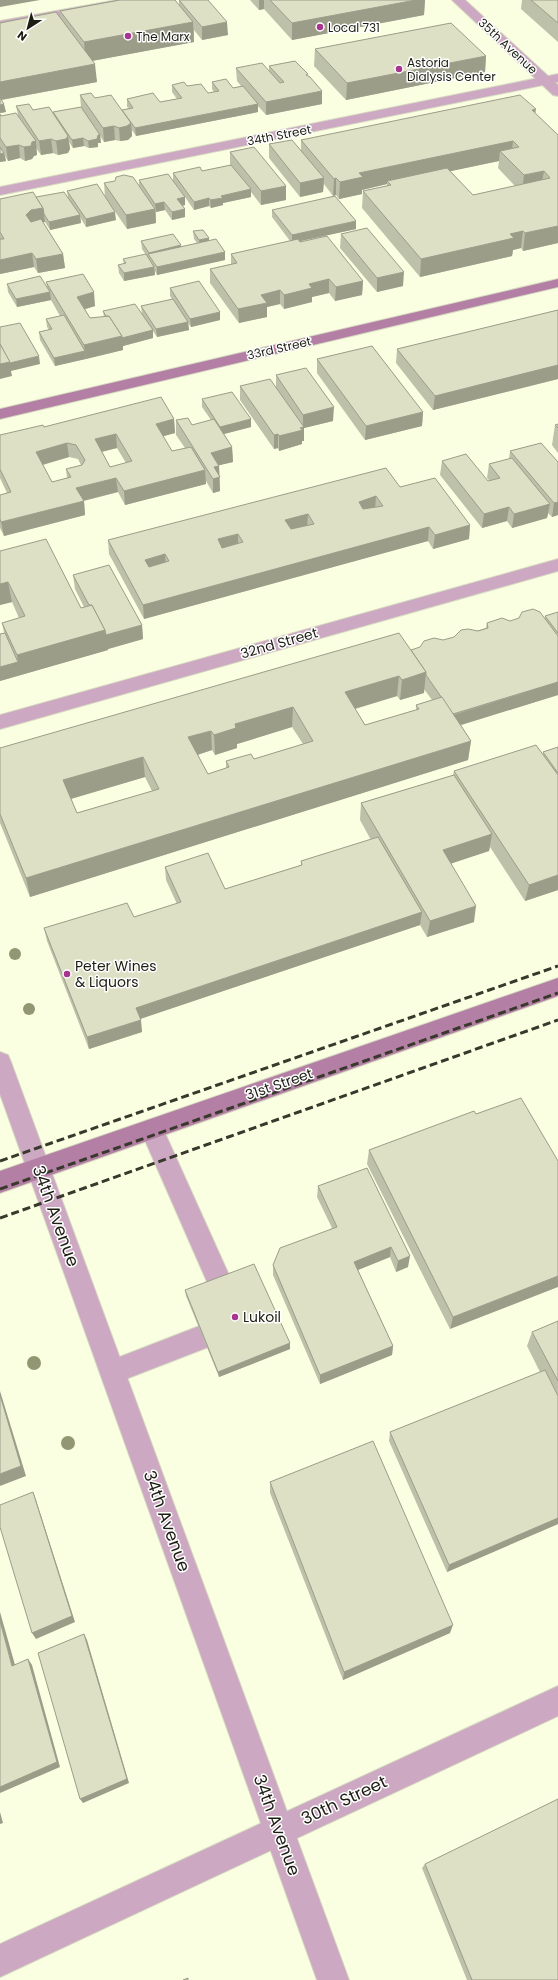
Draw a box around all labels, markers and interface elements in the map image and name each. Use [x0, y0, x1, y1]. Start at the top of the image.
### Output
north arrow [8, 8, 48, 48]
street label: 35th Avenue [475, 14, 541, 78]
place label: Local 731 [328, 19, 380, 36]
marker: Local 731 [315, 22, 325, 32]
text: N [14, 27, 30, 45]
place label: The Marx [136, 28, 190, 45]
marker: The Marx [123, 31, 133, 41]
place label: Astoria Dialysis Center [407, 54, 496, 85]
marker: Astoria Dialysis Center [394, 64, 404, 74]
street label: 34th Street [245, 120, 313, 150]
street label: 33rd Street [245, 332, 313, 364]
street label: 32nd Street [238, 622, 320, 664]
place label: Peter Wines & Liquors [75, 956, 157, 992]
marker: Peter Wines & Liquors [62, 969, 72, 979]
street label: 31st Street [243, 1063, 315, 1105]
street label: 34th Avenue [27, 1162, 85, 1270]
place label: Lukoil [243, 1307, 281, 1327]
marker: Lukoil [230, 1312, 240, 1322]
street label: 34th Avenue [138, 1467, 196, 1575]
street label: 30th Street [297, 1770, 391, 1830]
street label: 34th Avenue [248, 1771, 306, 1879]

